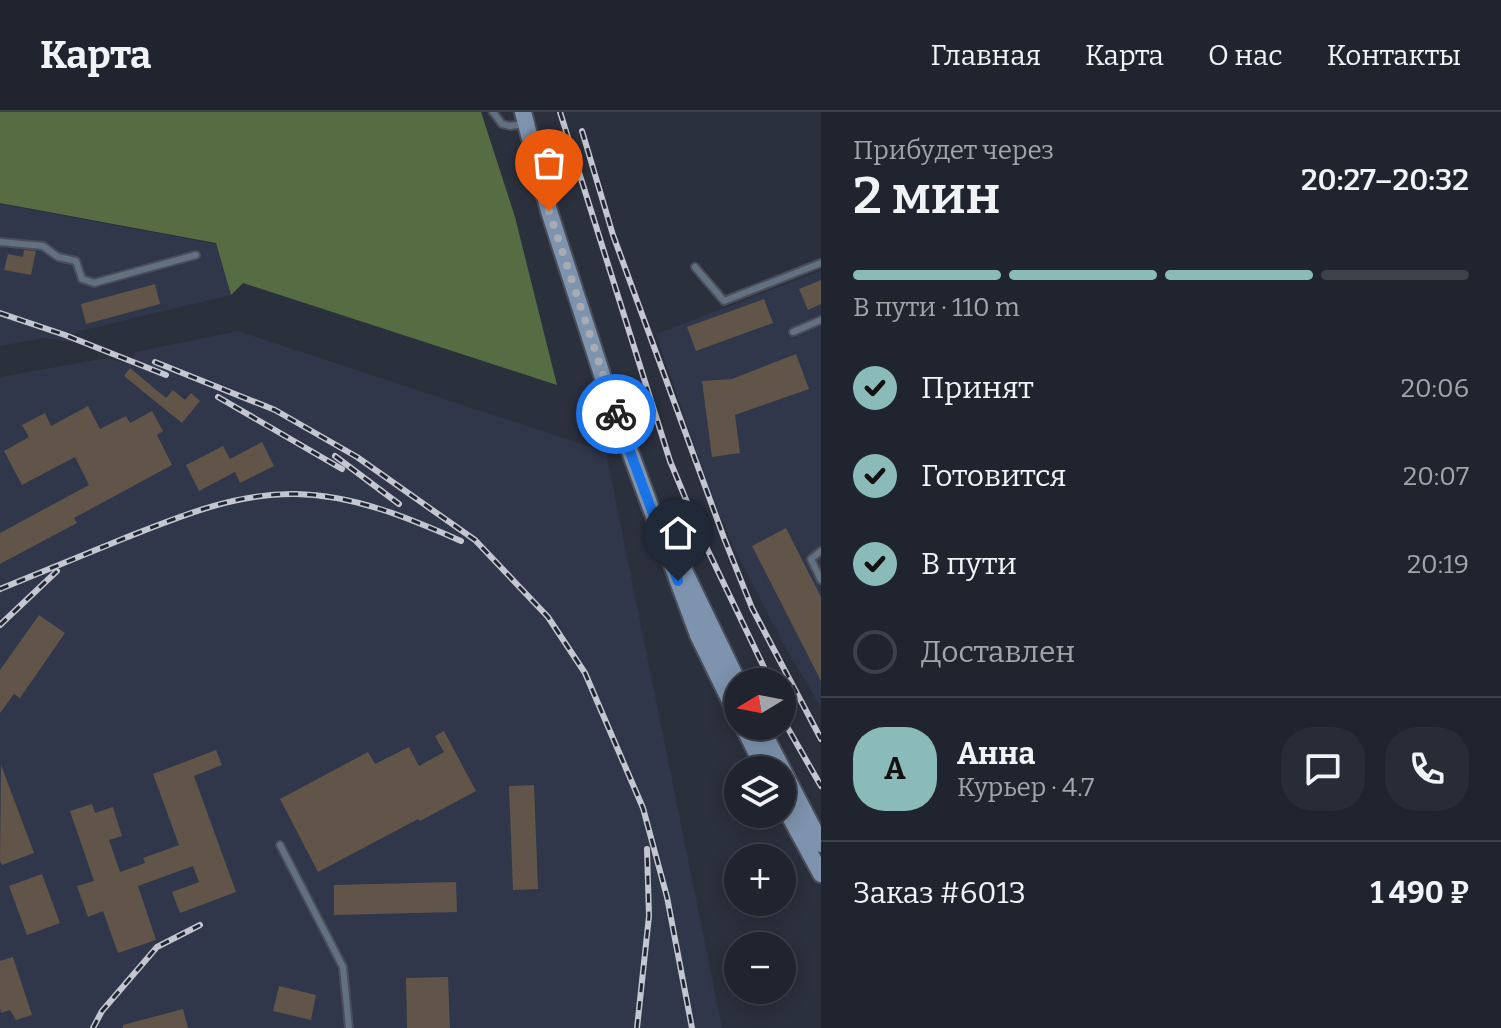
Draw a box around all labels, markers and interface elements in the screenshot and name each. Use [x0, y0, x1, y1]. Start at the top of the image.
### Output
text: Карта [40, 32, 151, 78]
text: Главная [931, 39, 1041, 72]
text: Карта [1085, 39, 1164, 72]
text: О нас [1208, 39, 1283, 72]
text: Контакты [1327, 39, 1461, 72]
pin [515, 129, 583, 211]
text: Прибудет через [853, 135, 1054, 166]
icon: bag [527, 141, 571, 185]
text: 20:27–20:32 [1301, 162, 1469, 198]
text: 2 мин [853, 164, 1000, 227]
text: В пути · 110 m [853, 292, 1020, 323]
icon: check [853, 366, 897, 410]
text: Принят [921, 370, 1034, 406]
text: 20:06 [1401, 373, 1469, 404]
courier [576, 374, 656, 454]
icon: bike [594, 392, 638, 436]
icon: check [853, 454, 897, 498]
text: Готовится [921, 458, 1066, 494]
text: 20:07 [1403, 461, 1469, 492]
pin [644, 499, 712, 581]
icon: home [656, 511, 700, 555]
icon: check [853, 542, 897, 586]
text: В пути [921, 546, 1017, 582]
text: 20:19 [1407, 549, 1469, 580]
text: Доставлен [921, 634, 1075, 670]
north arrow [724, 668, 796, 740]
map controls [724, 668, 796, 1004]
button: chat [1281, 727, 1365, 811]
button: phone [1385, 727, 1469, 811]
text: Анна [957, 736, 1035, 772]
text: А [884, 751, 906, 787]
button: layers [724, 756, 796, 828]
text: Курьер · 4.7 [957, 772, 1094, 803]
button: + [724, 844, 796, 916]
text: Заказ #6013 [853, 875, 1026, 911]
text: 1 490 ₽ [1370, 875, 1469, 911]
button: − [724, 932, 796, 1004]

